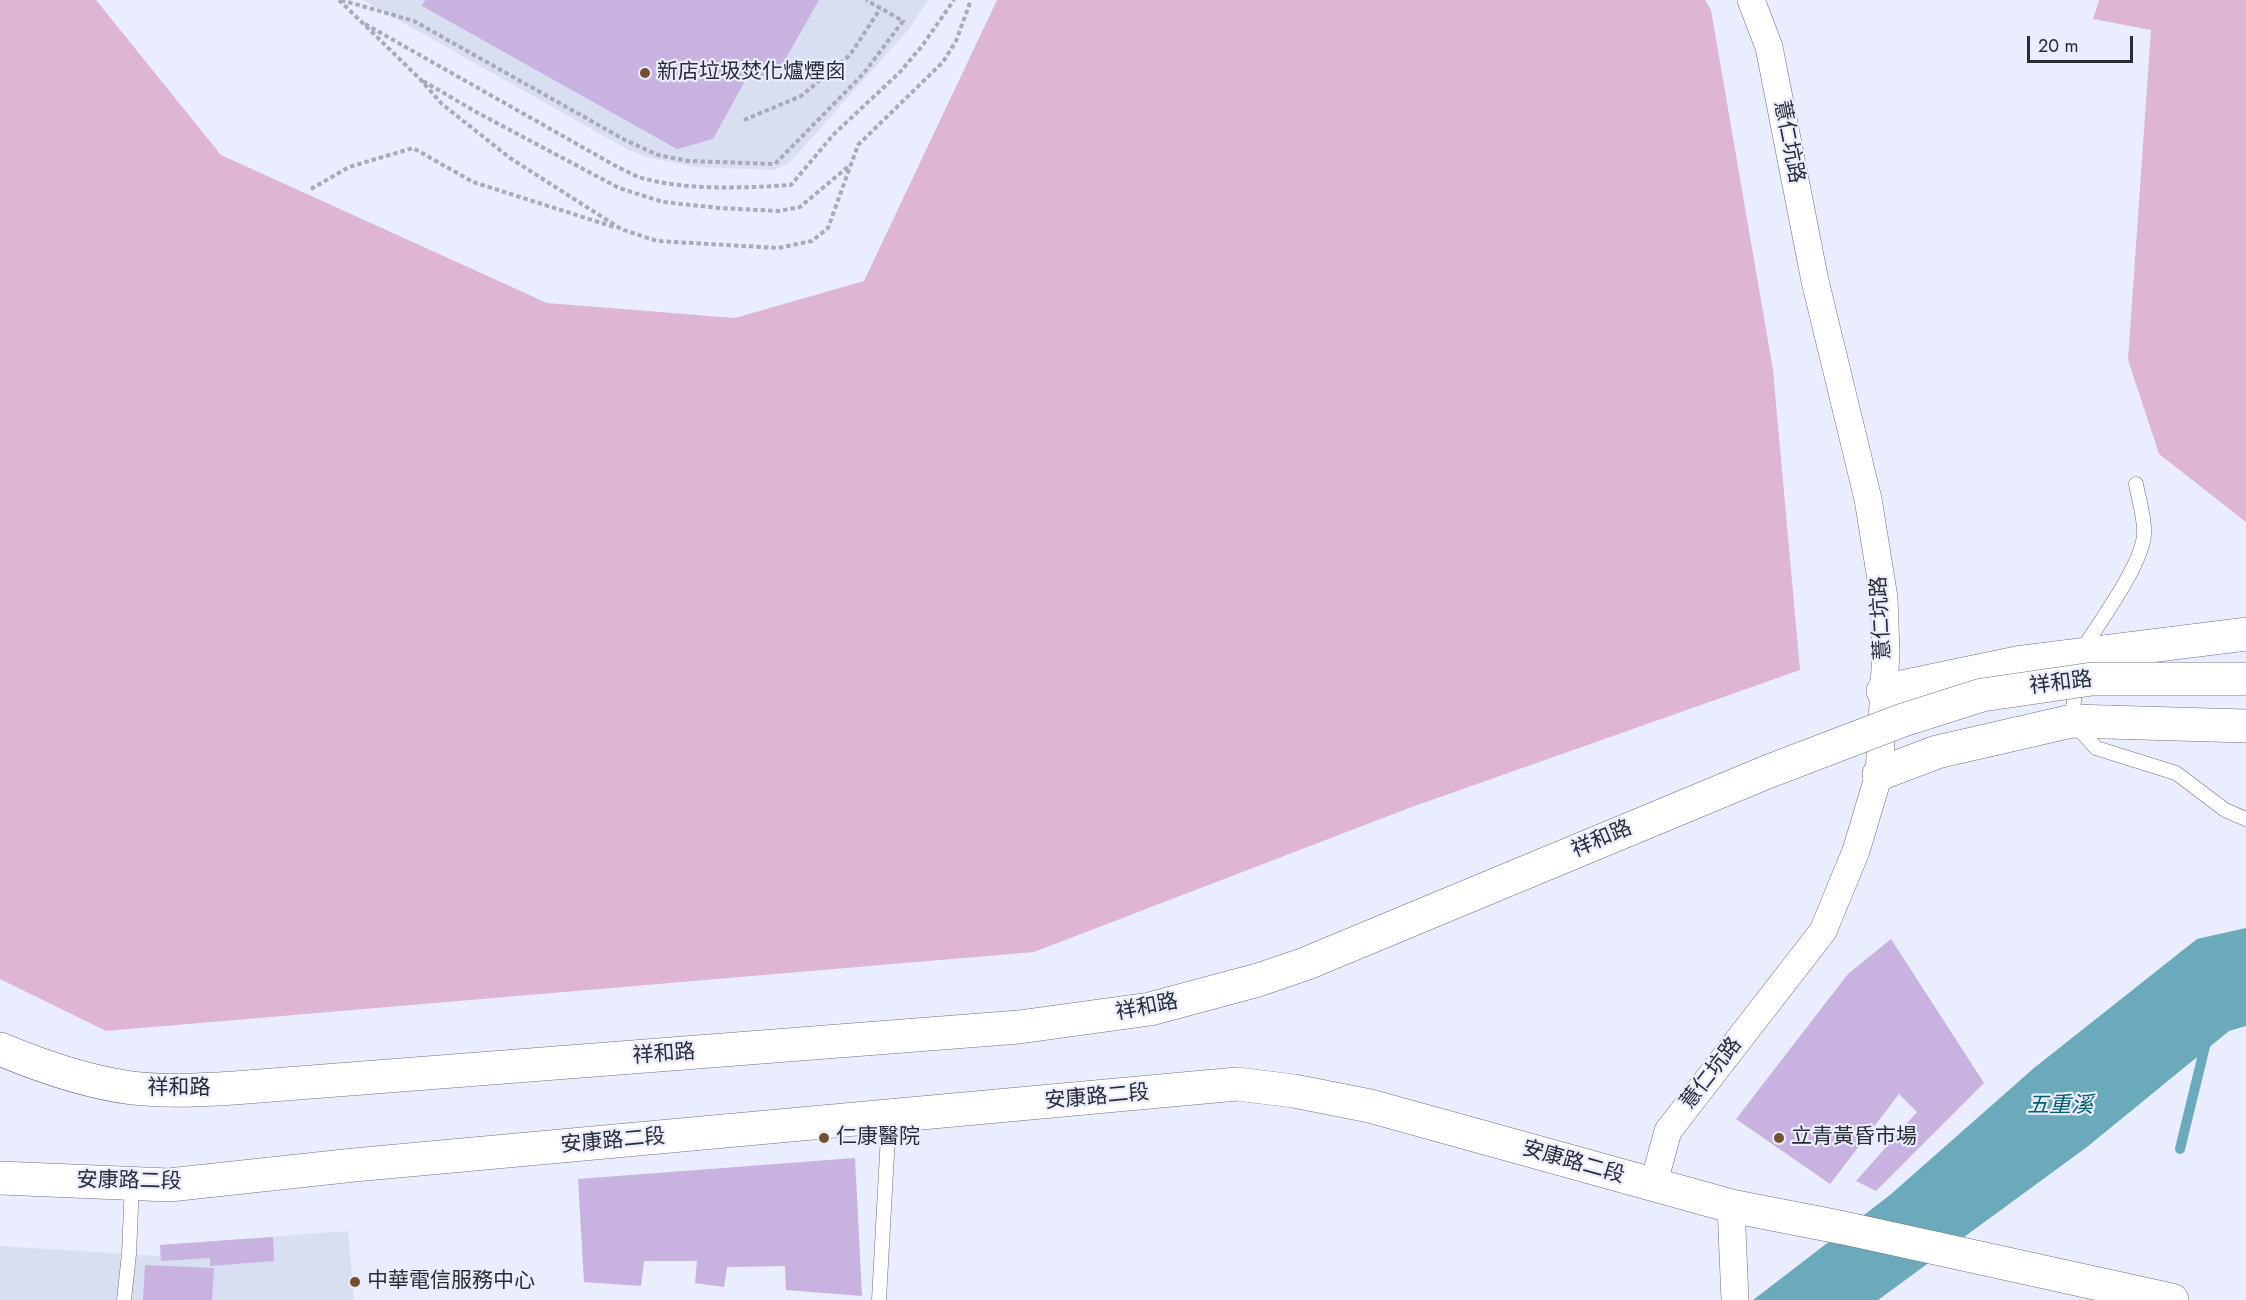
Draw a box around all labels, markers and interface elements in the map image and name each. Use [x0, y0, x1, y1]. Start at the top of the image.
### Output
scale bar [2030, 24, 2136, 62]
text: 20 m [2038, 33, 2078, 59]
place label: 新店垃圾焚化爐煙囪 [657, 60, 846, 86]
marker: 新店垃圾焚化爐煙囪 [638, 66, 652, 80]
street label: 薏仁坑路 [1768, 98, 1808, 186]
street label: 薏仁坑路 [1867, 575, 1897, 661]
street label: 祥和路 [2028, 668, 2094, 700]
street label: 祥和路 [1568, 816, 1636, 864]
street label: 祥和路 [1114, 990, 1180, 1026]
street label: 薏仁坑路 [1676, 1033, 1748, 1115]
street label: 祥和路 [632, 1040, 696, 1070]
street label: 祥和路 [148, 1076, 210, 1102]
street label: 安康路二段 [1044, 1081, 1150, 1115]
water label: 五重溪 [2027, 1094, 2093, 1120]
street label: 安康路二段 [560, 1125, 666, 1159]
place label: 仁康醫院 [836, 1125, 920, 1151]
place label: 立青黃昏市場 [1791, 1125, 1917, 1151]
marker: 仁康醫院 [817, 1131, 831, 1145]
marker: 立青黃昏市場 [1772, 1131, 1786, 1145]
street label: 安康路二段 [1519, 1136, 1627, 1190]
street label: 安康路二段 [76, 1168, 182, 1196]
place label: 中華電信服務中心 [367, 1269, 535, 1295]
marker: 中華電信服務中心 [348, 1275, 362, 1289]

